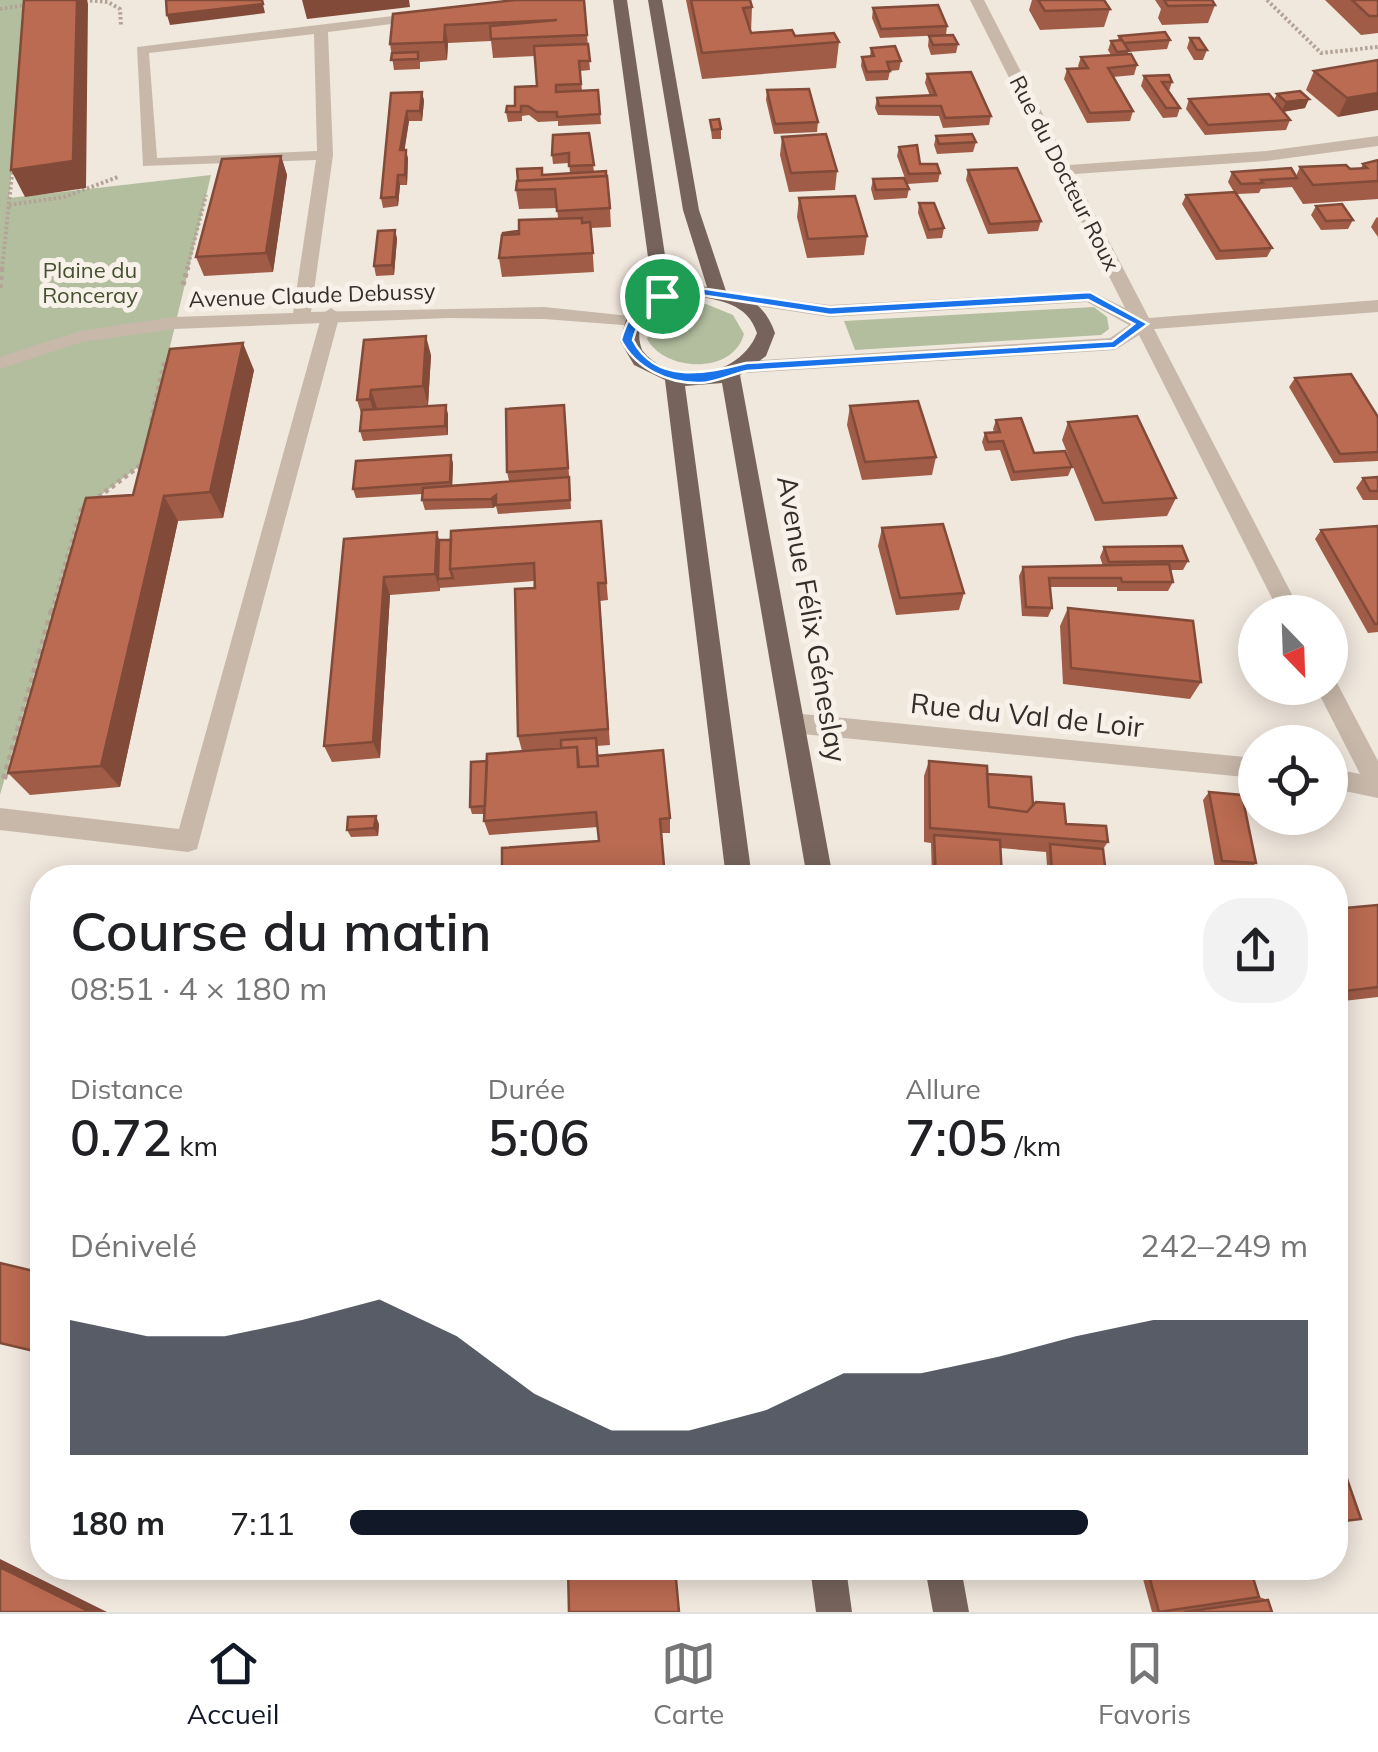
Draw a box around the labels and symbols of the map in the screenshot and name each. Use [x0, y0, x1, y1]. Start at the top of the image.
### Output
street label: Rue du Docteur Roux [1004, 71, 1126, 275]
pin [620, 254, 705, 339]
park label: Plaine du Ronceray [42, 256, 138, 309]
street label: Avenue Claude Debussy [188, 277, 436, 313]
street label: Avenue Félix Géneslay [770, 473, 855, 765]
north arrow [1238, 595, 1348, 705]
street label: Rue du Val de Loir [909, 685, 1146, 744]

